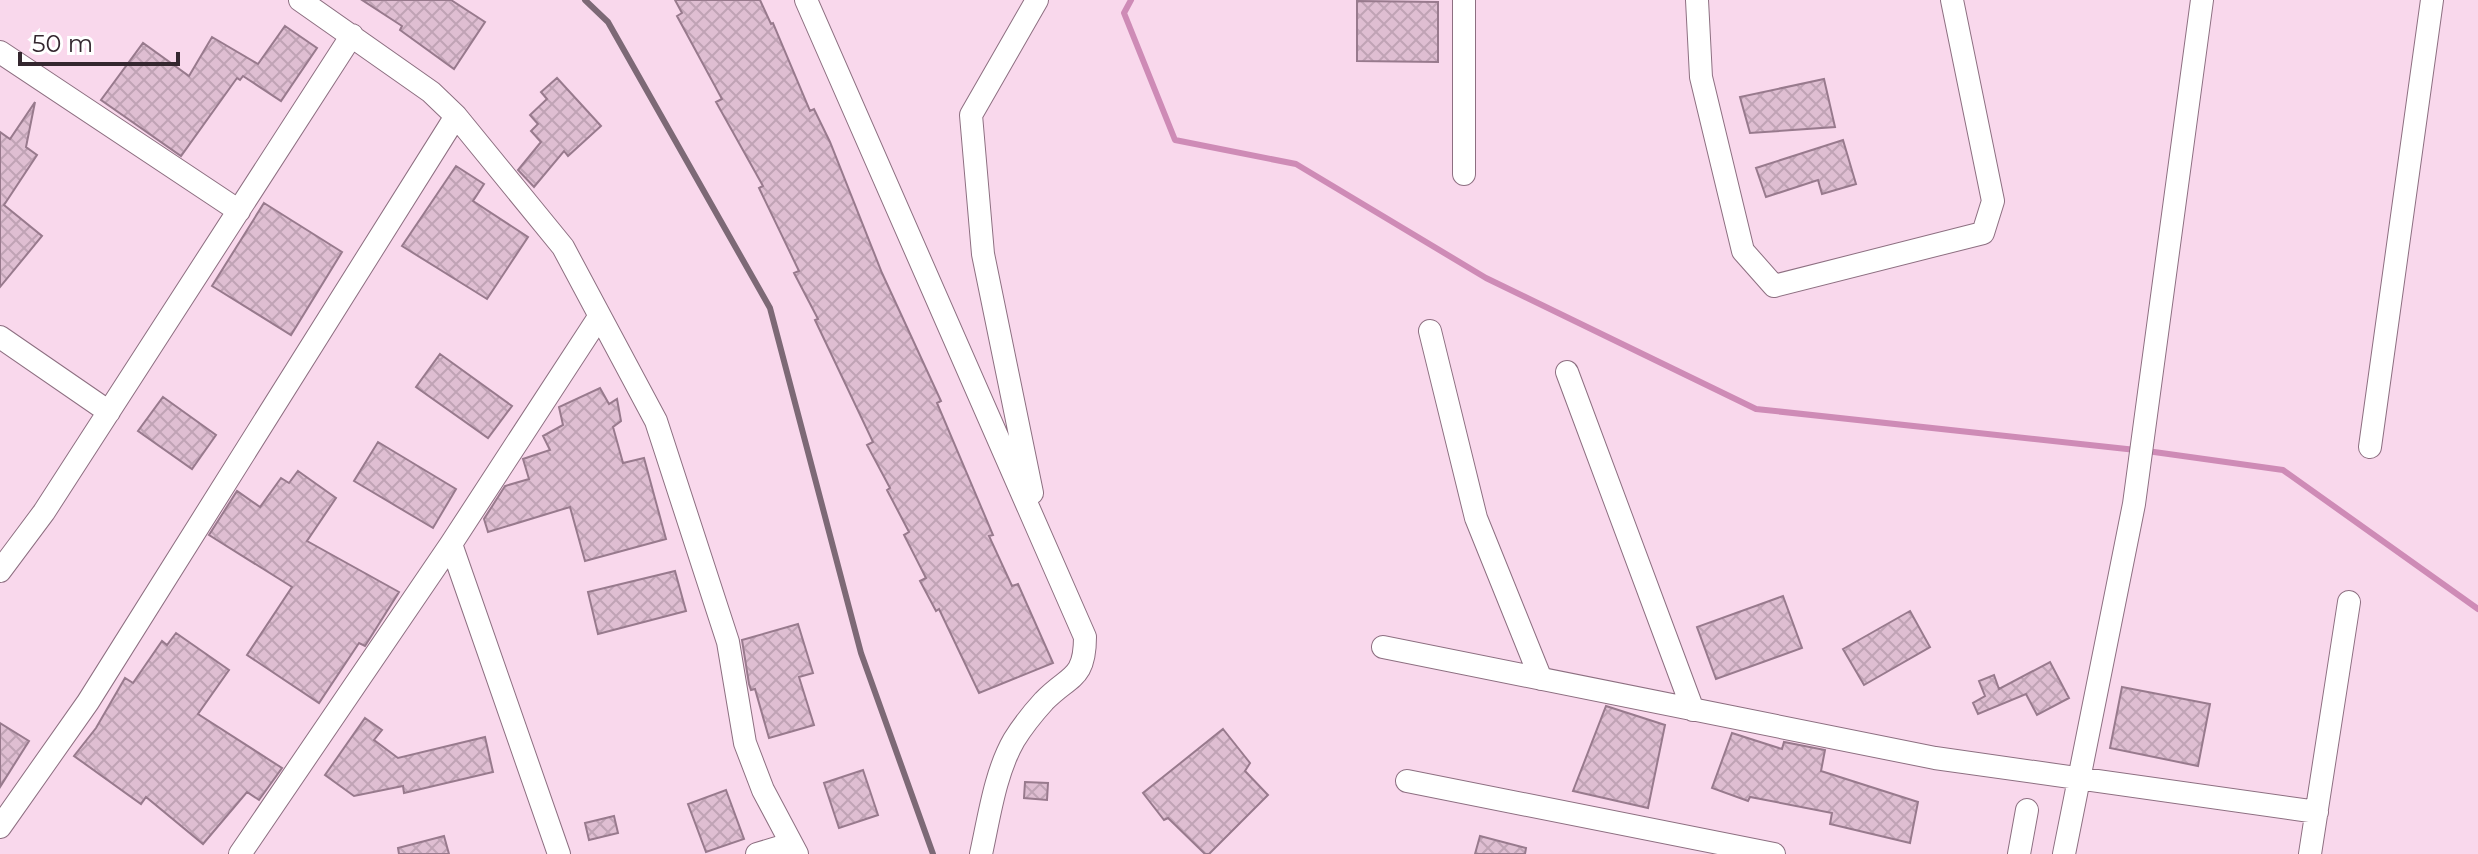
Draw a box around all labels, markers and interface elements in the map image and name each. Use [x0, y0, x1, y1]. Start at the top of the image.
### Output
scale bar [20, 16, 178, 66]
text: 50 m [32, 29, 93, 58]

